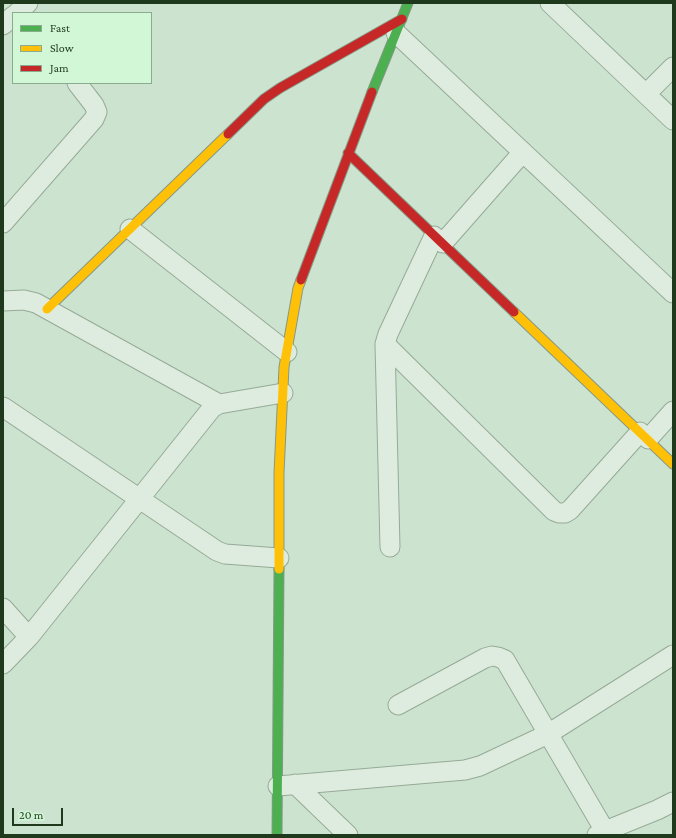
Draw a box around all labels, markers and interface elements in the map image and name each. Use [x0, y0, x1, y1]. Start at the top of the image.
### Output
legend [12, 12, 152, 84]
text: Fast [50, 21, 70, 35]
text: Slow [50, 41, 74, 55]
text: Jam [50, 61, 69, 75]
scale bar [14, 800, 65, 826]
text: 20 m [19, 808, 43, 822]

